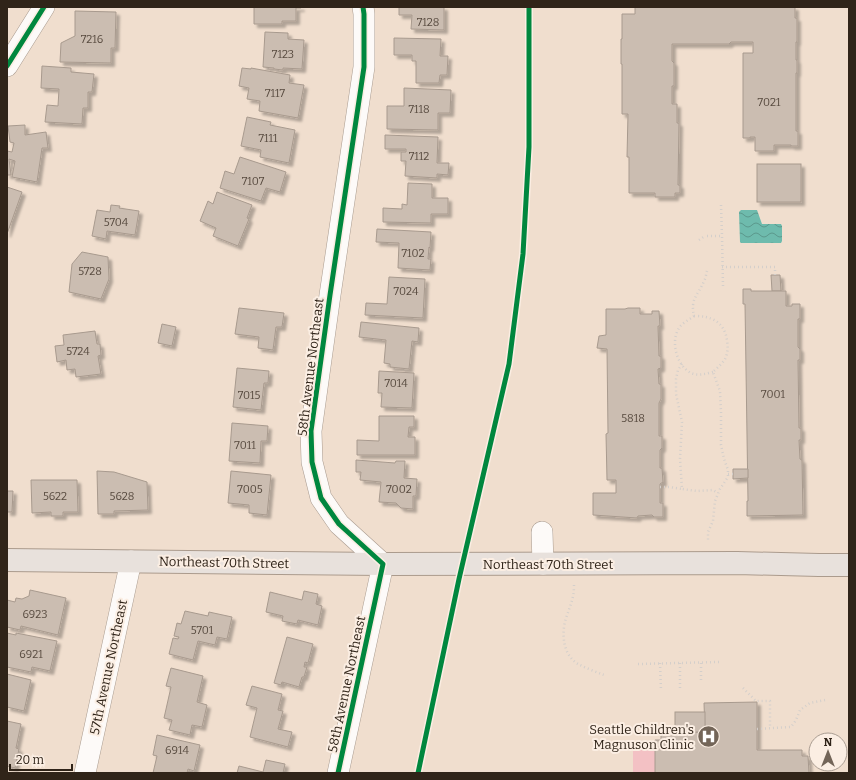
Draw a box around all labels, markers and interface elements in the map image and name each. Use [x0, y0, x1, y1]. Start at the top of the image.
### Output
house number: 7128 [417, 16, 439, 29]
house number: 7216 [81, 33, 103, 46]
house number: 7123 [272, 48, 294, 61]
house number: 7117 [265, 87, 285, 100]
house number: 7021 [758, 96, 781, 109]
house number: 7118 [408, 103, 430, 116]
house number: 7111 [259, 132, 278, 145]
house number: 7112 [409, 150, 429, 163]
house number: 7107 [242, 175, 265, 188]
house number: 5704 [104, 216, 129, 229]
house number: 7102 [401, 247, 425, 260]
house number: 5728 [78, 265, 102, 278]
house number: 7024 [394, 285, 419, 298]
street label: 58th Avenue Northeast [295, 297, 326, 437]
house number: 5724 [66, 345, 90, 358]
house number: 7014 [384, 377, 408, 390]
house number: 7001 [761, 388, 785, 401]
house number: 7015 [238, 389, 260, 402]
house number: 5818 [621, 412, 645, 425]
house number: 7011 [234, 439, 256, 452]
house number: 7005 [237, 483, 263, 496]
house number: 7002 [386, 483, 412, 496]
house number: 5622 [43, 490, 67, 503]
house number: 5628 [110, 490, 134, 503]
street label: Northeast 70th Street [159, 554, 290, 571]
street label: Northeast 70th Street [483, 557, 613, 572]
street label: 57th Avenue Northeast [87, 598, 130, 736]
house number: 6923 [22, 608, 48, 621]
street label: 58th Avenue Northeast [325, 614, 368, 754]
house number: 5701 [191, 624, 214, 637]
house number: 6921 [19, 648, 43, 661]
place label: Seattle Children's Magnuson Clinic [589, 722, 694, 752]
hospital icon: Seattle Children's Magnuson Clinic [696, 723, 722, 749]
north arrow [808, 732, 848, 772]
text: N [824, 736, 833, 749]
house number: 6914 [165, 744, 189, 757]
scale bar [10, 746, 72, 772]
text: 20 m [16, 753, 45, 767]

